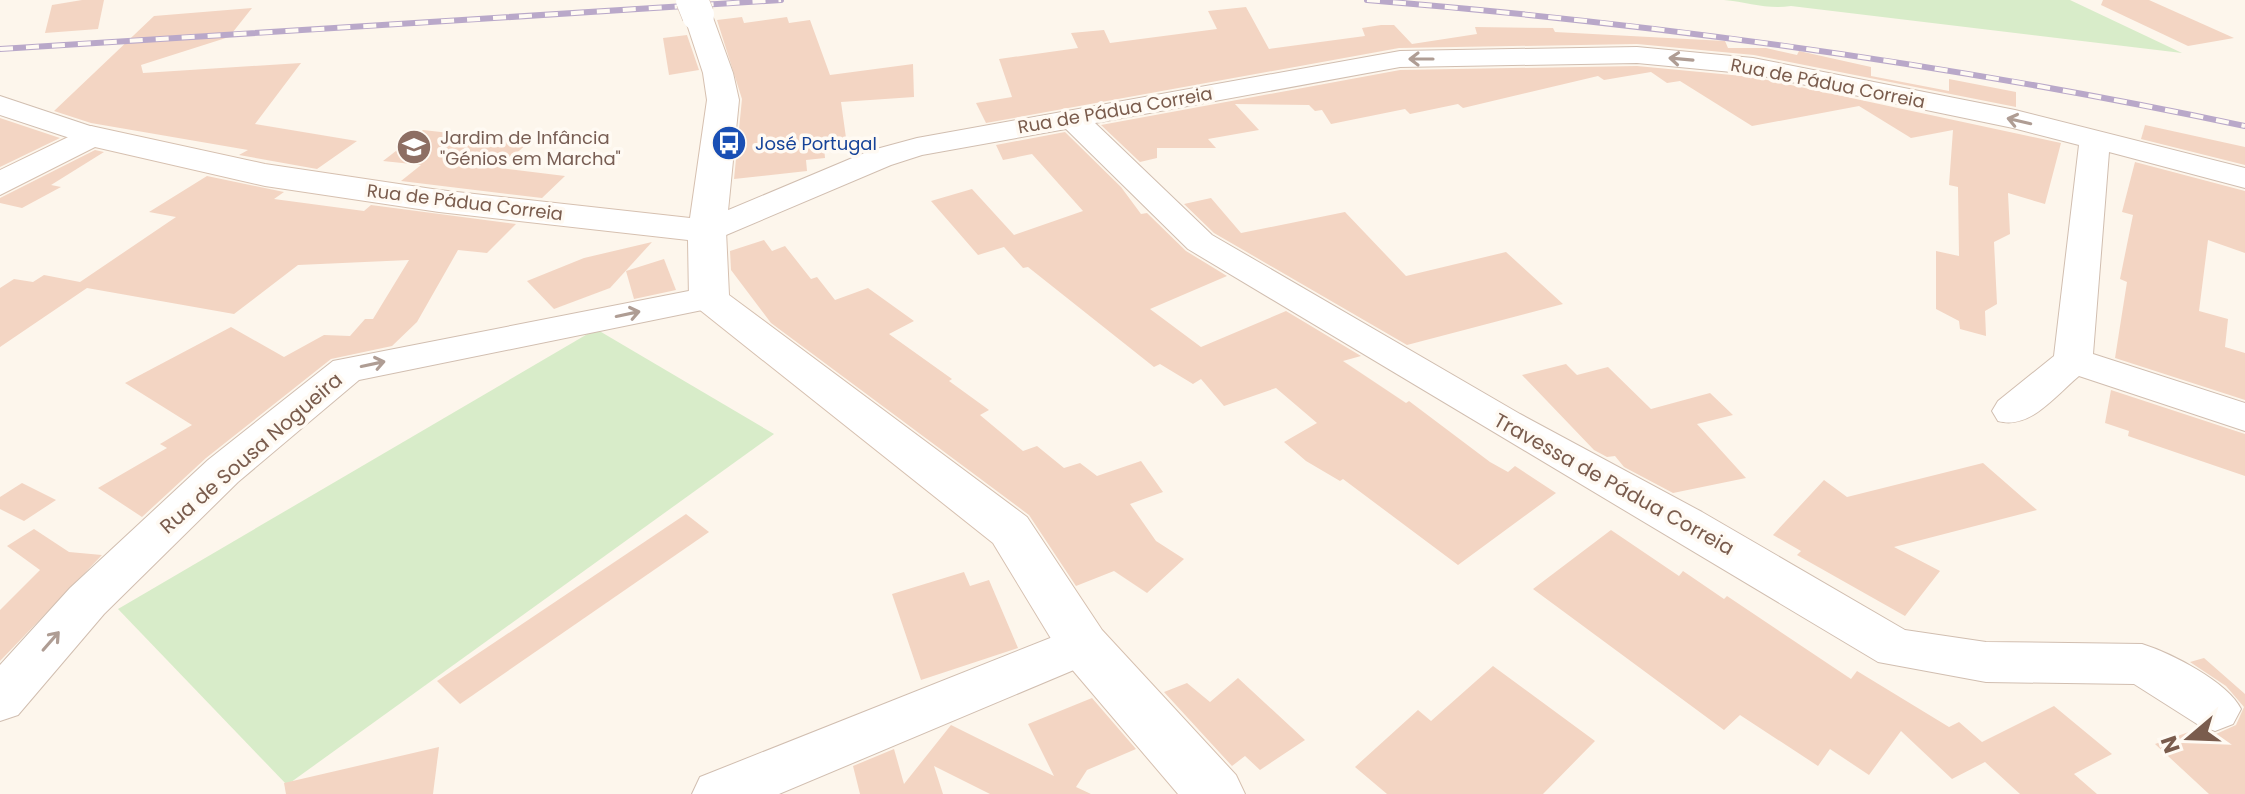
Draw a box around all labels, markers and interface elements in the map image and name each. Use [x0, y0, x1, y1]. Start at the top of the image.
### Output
one-way arrow [1408, 51, 1435, 67]
one-way arrow [1668, 51, 1695, 66]
street label: Rua de Pádua Correia [1729, 52, 1927, 114]
street label: Rua de Pádua Correia [1016, 81, 1214, 139]
one-way arrow [2007, 113, 2033, 128]
bus stop icon: José Portugal [710, 124, 748, 162]
place label: Jardim de Infância "Génios em Marcha" [440, 125, 621, 171]
school or university icon: Jardim de Infância "Génios em Marcha" [395, 128, 433, 166]
place label: José Portugal [755, 131, 877, 156]
street label: Rua de Pádua Correia [365, 178, 565, 226]
one-way arrow [614, 306, 640, 321]
one-way arrow [359, 356, 385, 371]
street label: Rua de Sousa Nogueira [154, 366, 348, 540]
street label: Travessa de Pádua Correia [1489, 406, 1739, 562]
one-way arrow [42, 632, 60, 652]
north arrow [2149, 698, 2229, 778]
text: N [2153, 731, 2188, 757]

